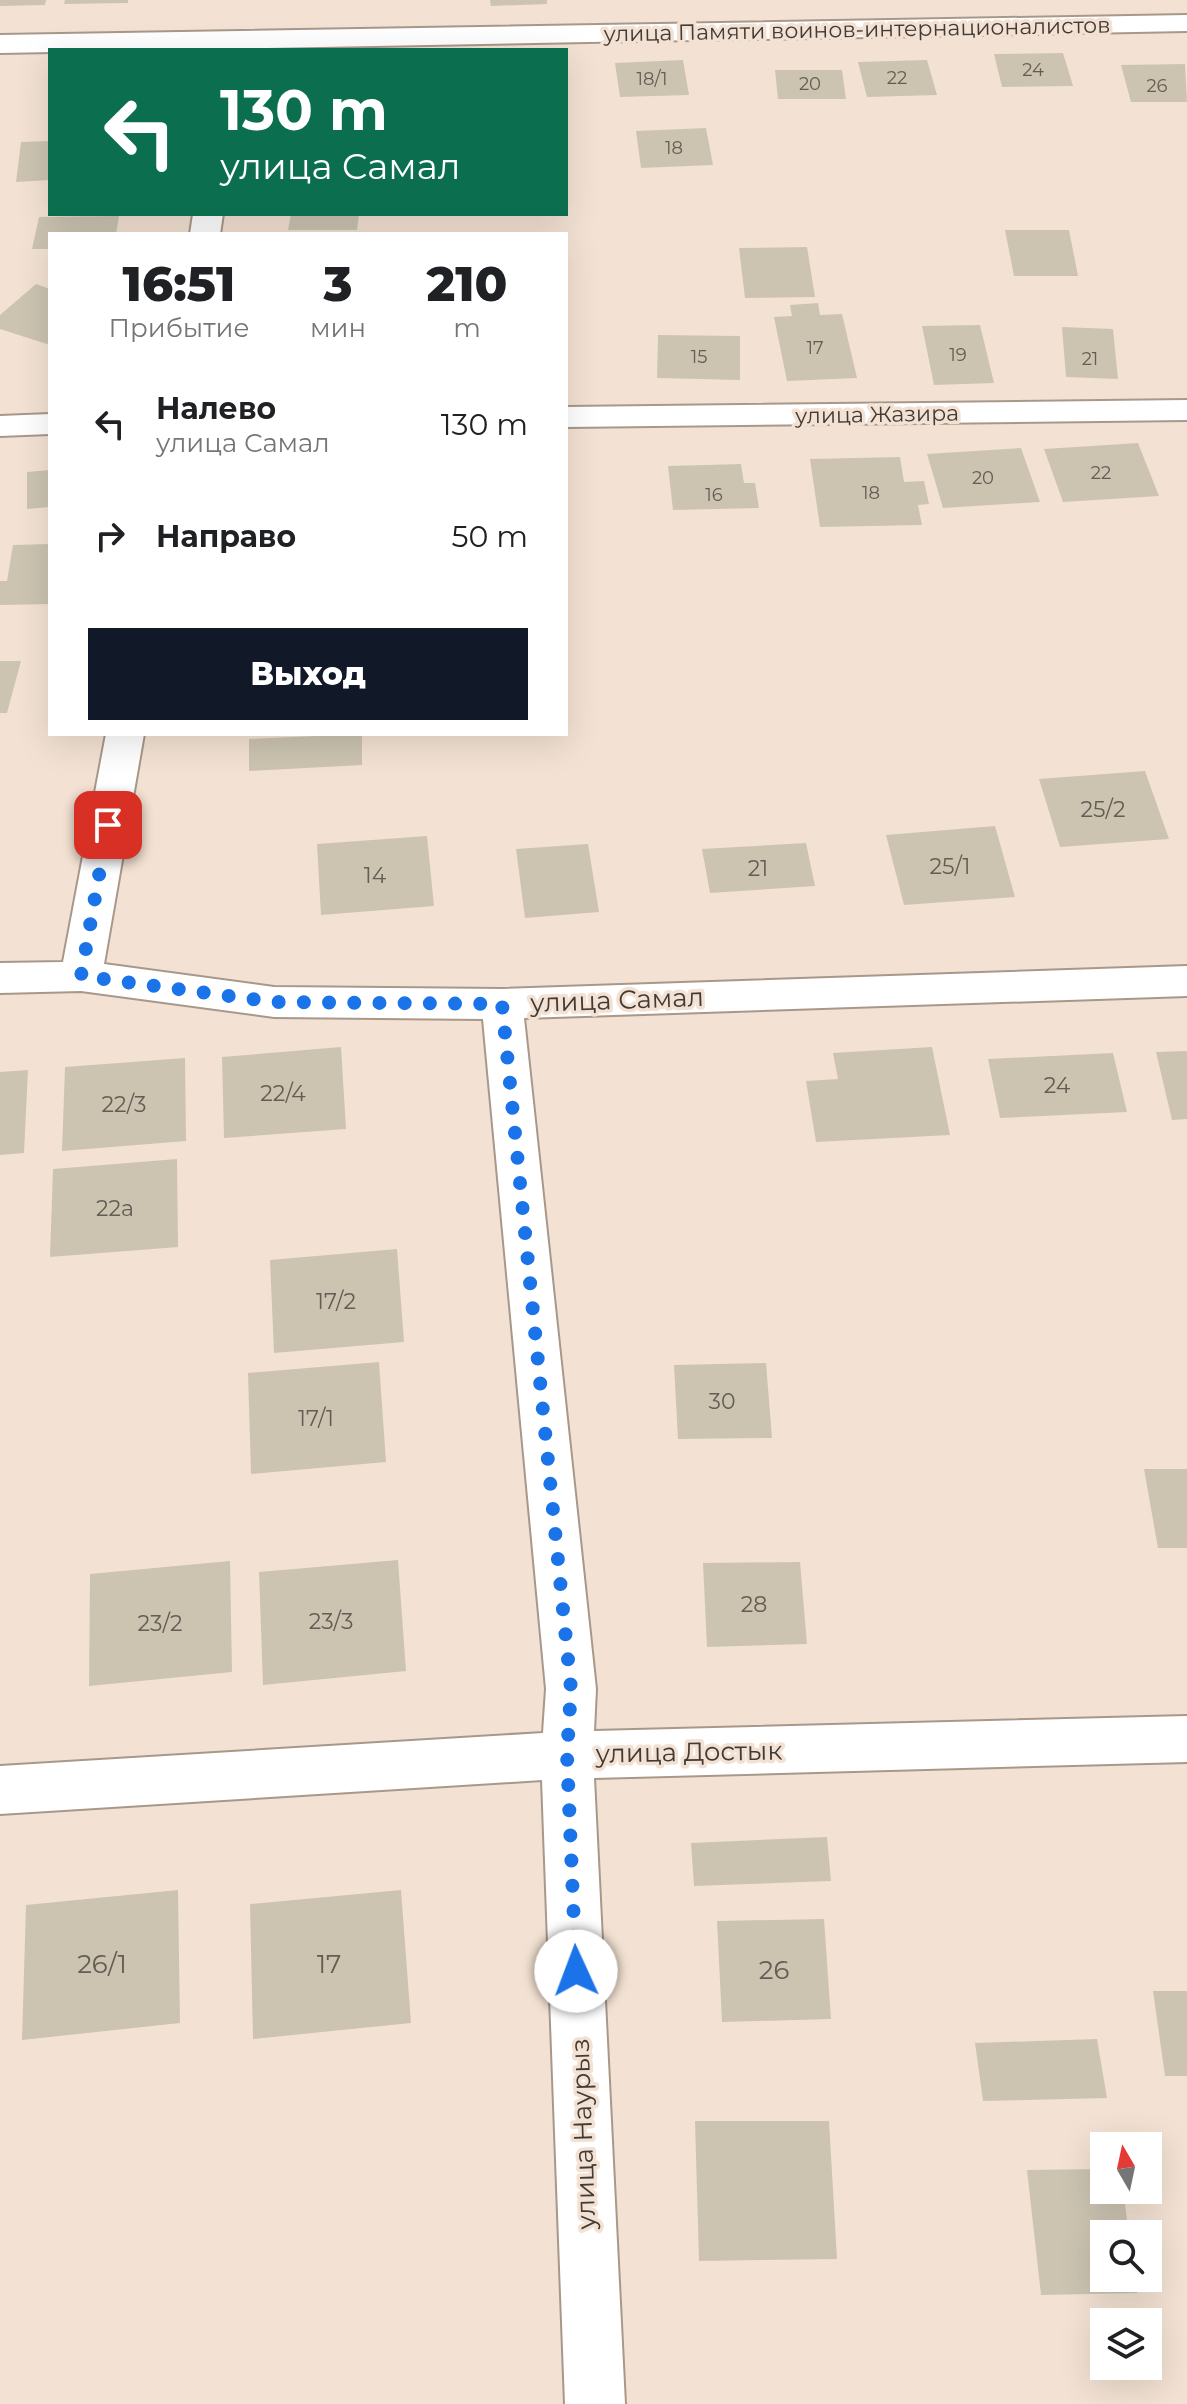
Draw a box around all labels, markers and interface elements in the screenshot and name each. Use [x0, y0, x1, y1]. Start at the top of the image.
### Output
street label: улица Памяти воинов-интернационалистов [602, 12, 1111, 47]
house number: 24 [1022, 59, 1044, 81]
house number: 22 [887, 67, 907, 89]
house number: 18/1 [636, 68, 668, 90]
house number: 20 [799, 73, 821, 95]
house number: 26 [1146, 75, 1168, 97]
text: 130 m [220, 76, 388, 144]
icon: left [88, 80, 192, 184]
house number: 18 [665, 137, 683, 159]
text: улица Самал [220, 144, 461, 188]
text: 16:51 [123, 255, 235, 313]
text: 3 [323, 255, 352, 313]
text: 210 [426, 255, 508, 313]
text: Прибытие [108, 312, 249, 344]
text: мин [310, 312, 366, 344]
text: m [453, 312, 481, 344]
house number: 17 [806, 337, 824, 359]
house number: 19 [949, 344, 967, 366]
house number: 15 [691, 346, 707, 368]
house number: 21 [1082, 348, 1098, 370]
text: Налево [156, 390, 276, 427]
street label: улица Жазира [794, 400, 959, 429]
icon: left [88, 402, 132, 446]
text: 130 m [441, 406, 528, 443]
text: улица Самал [156, 427, 330, 459]
house number: 22 [1091, 462, 1111, 484]
house number: 20 [972, 467, 994, 489]
house number: 18 [862, 482, 880, 504]
house number: 16 [705, 484, 723, 506]
icon: right [88, 514, 132, 558]
text: Направо [156, 518, 296, 555]
text: 50 m [451, 518, 528, 555]
button: Выход [88, 628, 528, 720]
pin [74, 791, 142, 859]
house number: 25/2 [1081, 796, 1125, 823]
icon: arrive [86, 803, 130, 847]
house number: 25/1 [930, 853, 970, 880]
house number: 21 [748, 855, 768, 882]
house number: 14 [364, 862, 387, 889]
street label: улица Самал [529, 981, 704, 1019]
house number: 24 [1044, 1072, 1071, 1099]
house number: 22/4 [260, 1080, 306, 1107]
house number: 22/3 [102, 1091, 147, 1118]
house number: 22а [96, 1195, 134, 1222]
house number: 17/2 [316, 1288, 356, 1315]
house number: 30 [709, 1388, 735, 1415]
house number: 17/1 [298, 1405, 334, 1432]
house number: 28 [741, 1591, 767, 1618]
house number: 23/3 [309, 1608, 353, 1635]
house number: 23/2 [138, 1610, 182, 1637]
street label: улица Достык [594, 1734, 783, 1770]
position arrow [534, 1929, 618, 2013]
house number: 26/1 [77, 1948, 127, 1980]
house number: 17 [317, 1948, 341, 1980]
house number: 26 [759, 1954, 789, 1986]
street label: улица Наурыз [564, 2038, 602, 2231]
north arrow [1090, 2132, 1162, 2204]
map controls [1090, 2132, 1162, 2380]
button: search [1090, 2220, 1162, 2292]
button: layers [1090, 2308, 1162, 2380]

